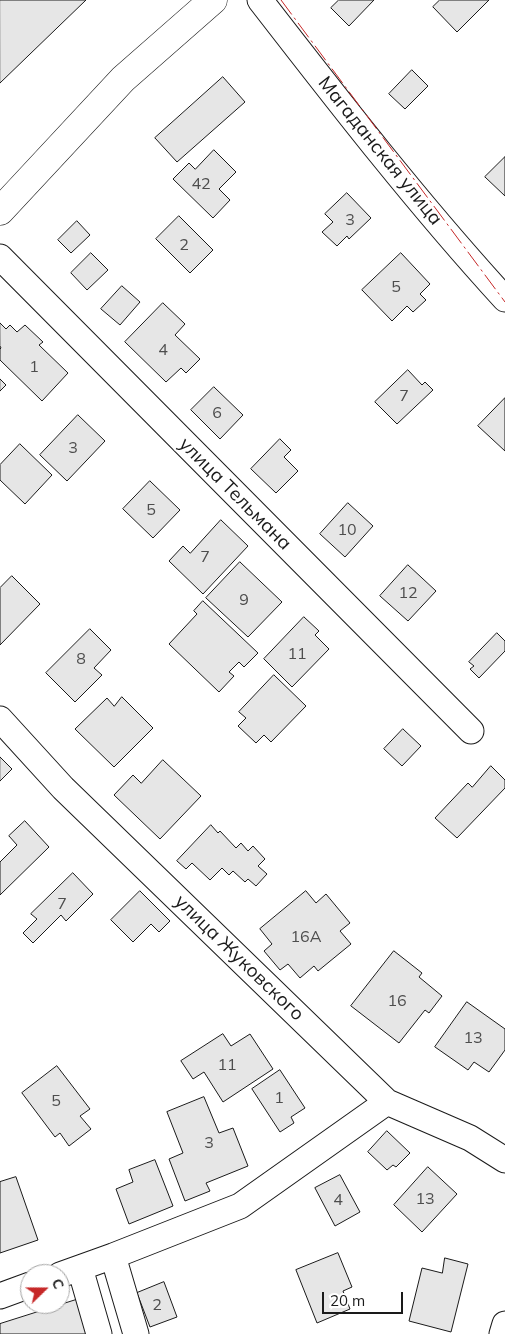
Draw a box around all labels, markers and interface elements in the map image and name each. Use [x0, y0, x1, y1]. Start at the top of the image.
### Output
street label: Магаданская улица [313, 72, 447, 230]
house number: 42 [191, 174, 211, 194]
house number: 3 [345, 210, 355, 230]
house number: 2 [179, 235, 189, 255]
house number: 5 [391, 277, 401, 297]
house number: 4 [158, 340, 168, 360]
house number: 1 [29, 357, 39, 377]
house number: 7 [399, 386, 409, 406]
house number: 6 [212, 403, 222, 423]
street label: улица Тельмана [174, 433, 296, 555]
house number: 3 [68, 438, 78, 458]
house number: 5 [146, 500, 156, 520]
house number: 10 [337, 520, 357, 540]
house number: 7 [200, 547, 210, 567]
house number: 12 [398, 583, 418, 603]
house number: 9 [239, 590, 249, 610]
house number: 11 [287, 644, 307, 664]
house number: 8 [76, 649, 86, 669]
street label: улица Жуковского [169, 890, 309, 1026]
house number: 7 [57, 894, 67, 914]
house number: 16А [291, 927, 321, 947]
house number: 16 [387, 991, 407, 1011]
house number: 13 [463, 1028, 483, 1048]
house number: 11 [217, 1055, 237, 1075]
house number: 1 [274, 1088, 284, 1108]
house number: 5 [51, 1091, 61, 1111]
house number: 3 [204, 1133, 214, 1153]
house number: 13 [415, 1189, 435, 1209]
house number: 4 [333, 1190, 343, 1210]
north arrow [20, 1264, 70, 1314]
text: С [48, 1276, 68, 1292]
scale bar [325, 1282, 406, 1314]
text: 20 m [330, 1291, 365, 1310]
house number: 2 [152, 1295, 162, 1315]

